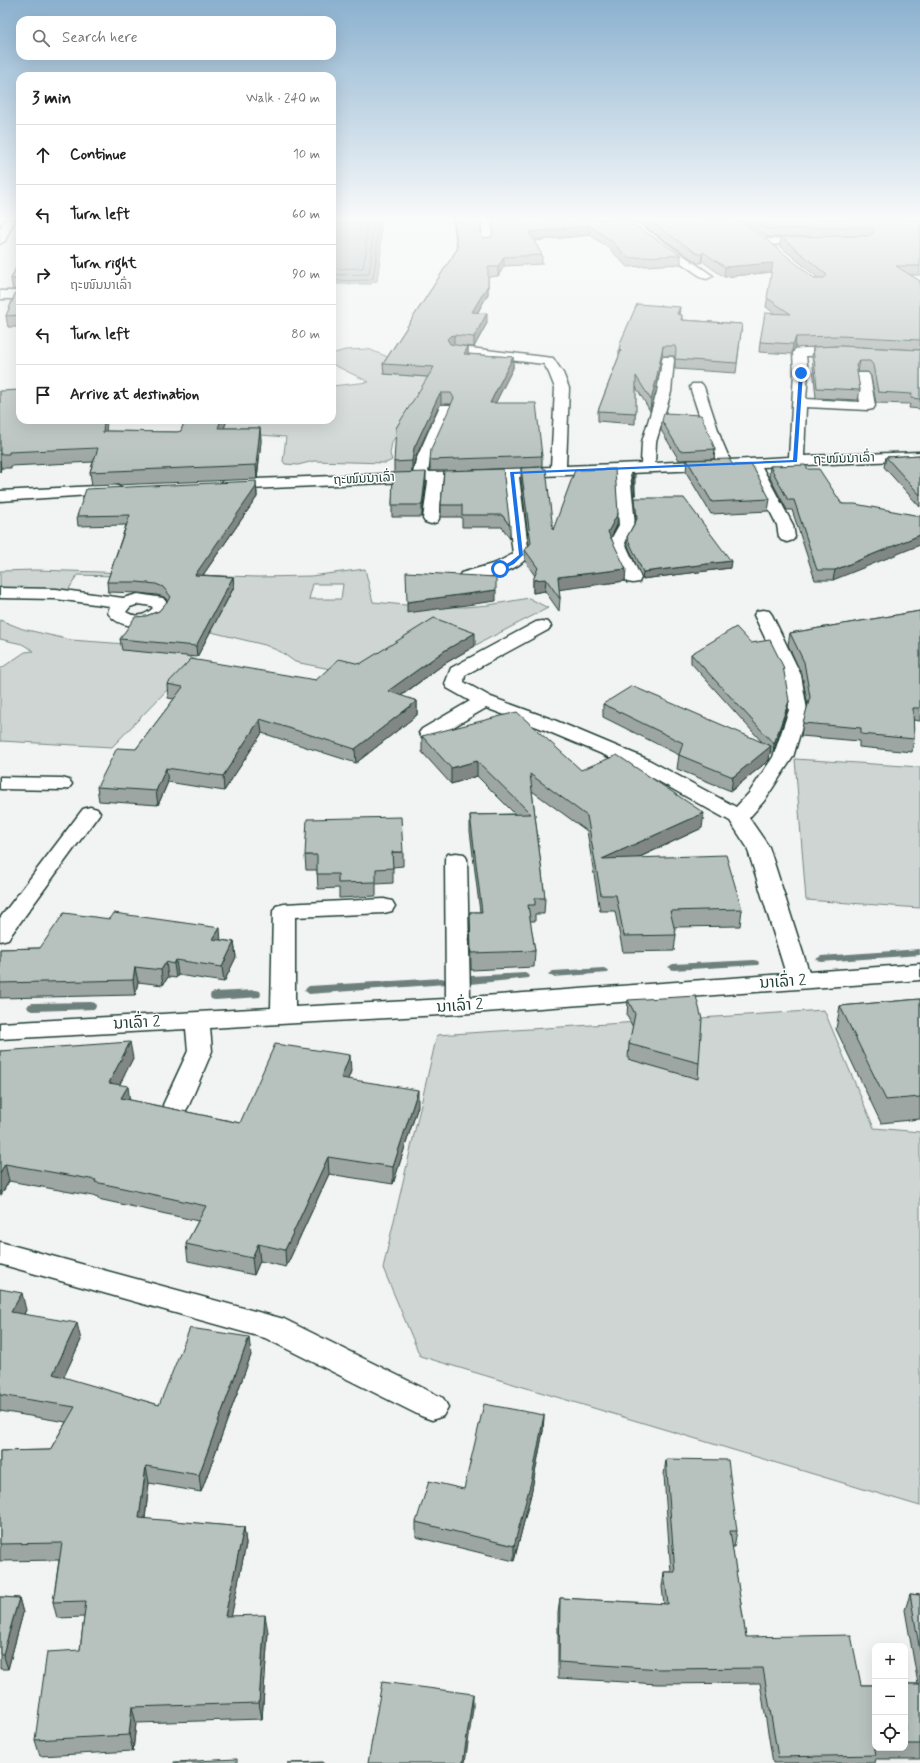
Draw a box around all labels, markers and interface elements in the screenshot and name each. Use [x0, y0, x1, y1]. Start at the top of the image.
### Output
search box [16, 16, 336, 60]
icon: search [30, 27, 52, 49]
text: Search here [62, 28, 138, 48]
text: 3 min [32, 87, 71, 109]
text: Walk · 240 m [246, 90, 320, 107]
icon: ahead [32, 144, 54, 166]
text: Continue [70, 145, 126, 165]
text: 10 m [293, 146, 320, 163]
icon: left [32, 204, 54, 226]
text: Turn left [70, 205, 130, 225]
text: 60 m [292, 206, 320, 223]
text: Turn right [70, 254, 137, 274]
icon: right [32, 264, 54, 286]
text: 90 m [292, 266, 320, 283]
text: ຖະໜົນນາເລົ່າ [70, 277, 132, 294]
icon: left [32, 324, 54, 346]
text: Turn left [70, 325, 130, 345]
text: 80 m [291, 326, 320, 343]
route end [792, 364, 810, 382]
icon: arrive [32, 384, 54, 406]
text: Arrive at destination [70, 385, 199, 405]
street label: ຖະໜົນນາເລົ່າ [813, 447, 875, 469]
street label: ຖະໜົນນາເລົ່າ [333, 467, 395, 489]
route start [491, 560, 509, 578]
street label: ນາເລົ່າ 2 [759, 968, 807, 994]
street label: ນາເລົ່າ 2 [436, 992, 484, 1018]
street label: ນາເລົ່າ 2 [113, 1009, 161, 1035]
map controls [872, 1643, 908, 1751]
button: + [872, 1643, 908, 1679]
button: − [872, 1679, 908, 1715]
button: locate [872, 1715, 908, 1751]

